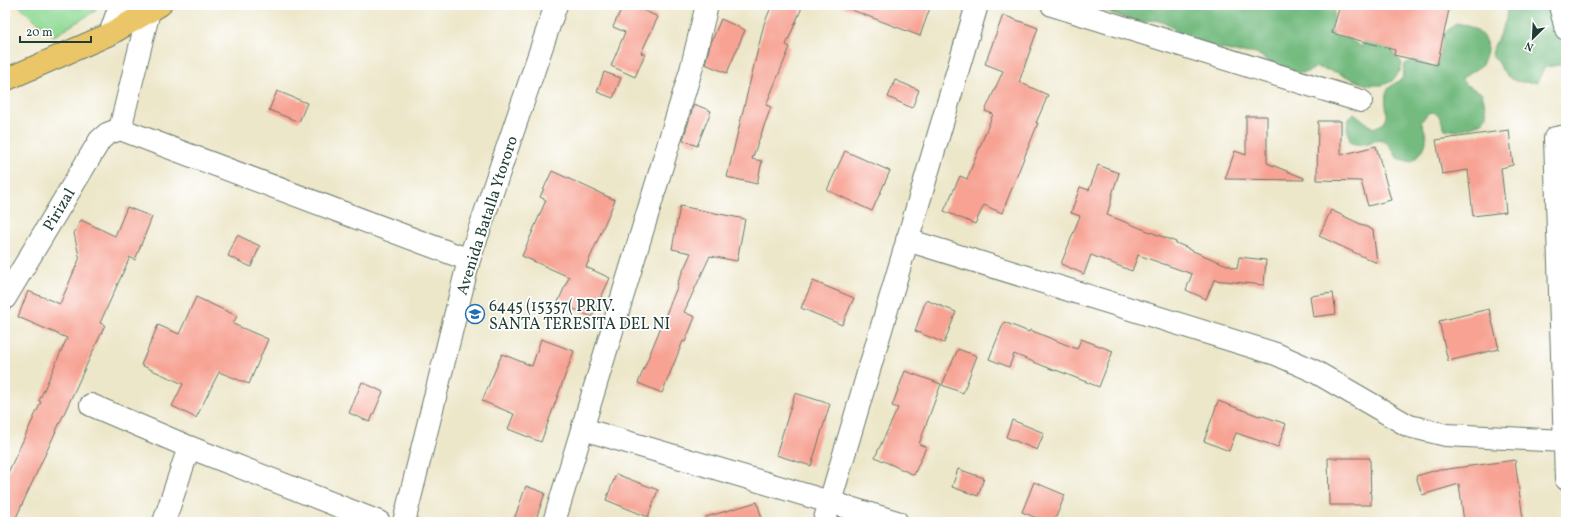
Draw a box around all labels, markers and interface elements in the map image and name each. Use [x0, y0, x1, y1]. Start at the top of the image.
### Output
scale bar [20, 18, 91, 44]
north arrow [1513, 18, 1553, 58]
text: 20 m [26, 25, 53, 41]
text: N [1523, 37, 1536, 54]
street label: Avenida Batalla Ytororo [452, 133, 524, 298]
street label: Pirizal [38, 184, 81, 236]
place label: 6445 (15357( PRIV. SANTA TERESITA DEL NI [489, 296, 670, 336]
school or university icon: 6445 (15357( PRIV. SANTA TERESITA DEL NI [464, 303, 486, 325]

